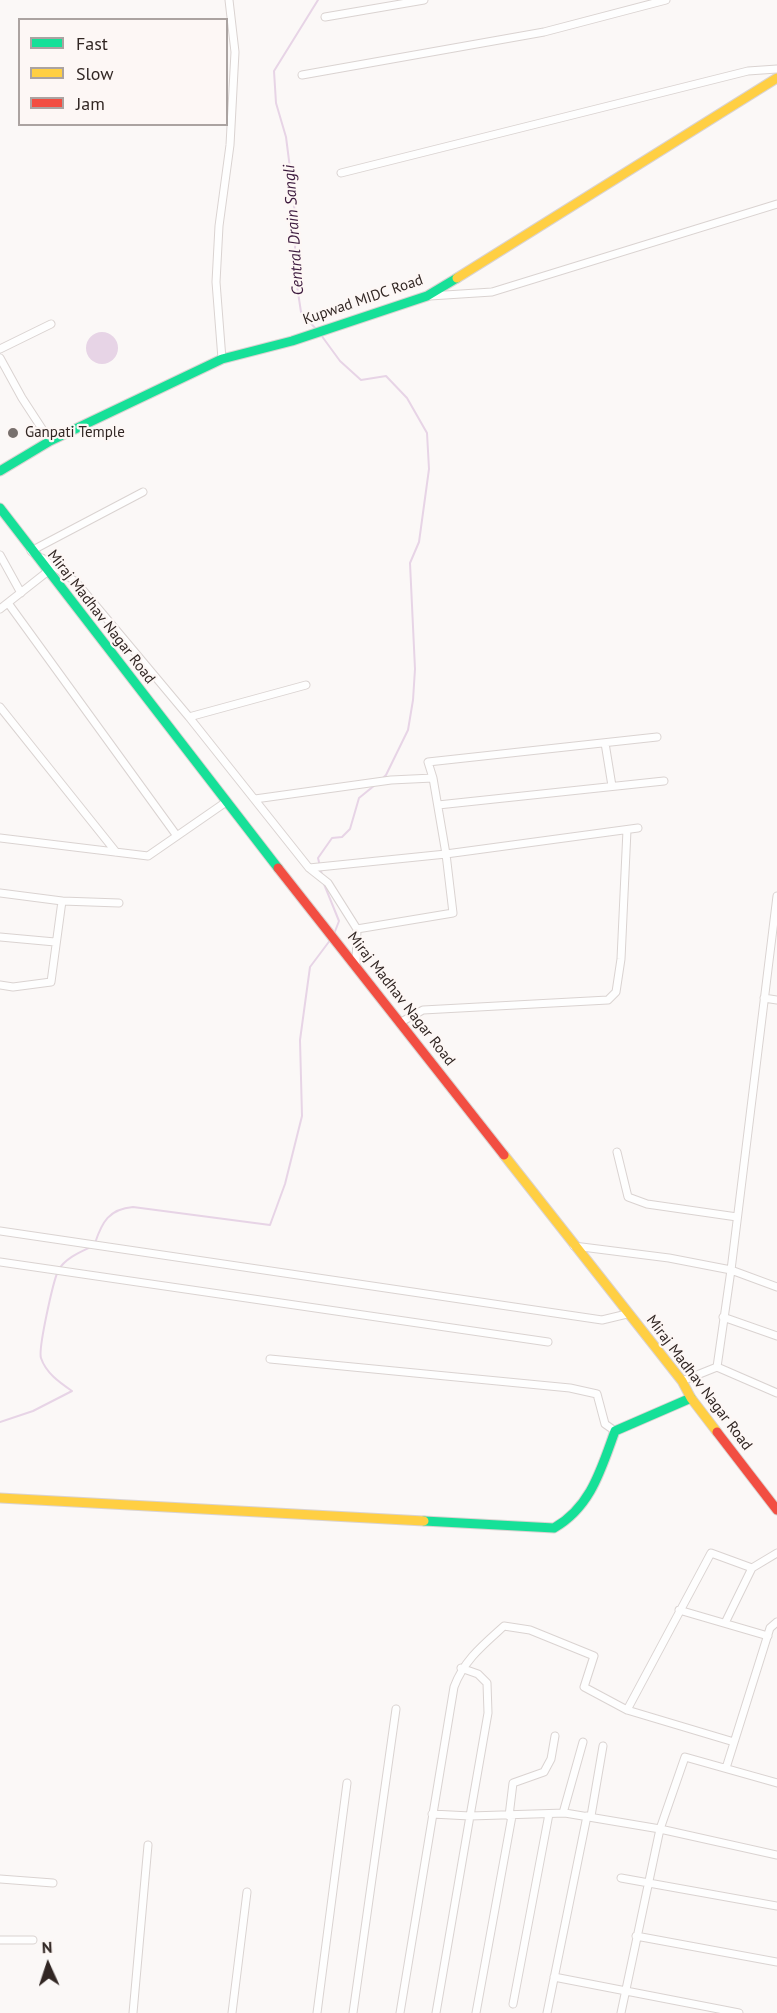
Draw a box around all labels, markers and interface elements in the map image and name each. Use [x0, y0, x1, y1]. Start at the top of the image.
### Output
legend [18, 18, 228, 126]
text: Fast [76, 32, 108, 55]
text: Slow [76, 62, 114, 85]
text: Jam [76, 92, 105, 115]
water label: Central Drain Sangli [280, 164, 308, 296]
street label: Kupwad MIDC Road [301, 271, 425, 329]
place label: Ganpati Temple [25, 424, 125, 442]
marker: Ganpati Temple [6, 426, 20, 440]
street label: Miraj Madhav Nagar Road [43, 547, 159, 687]
street label: Miraj Madhav Nagar Road [343, 929, 459, 1069]
street label: Miraj Madhav Nagar Road [642, 1312, 756, 1454]
north arrow [18, 1935, 78, 1995]
text: N [41, 1937, 53, 1957]

